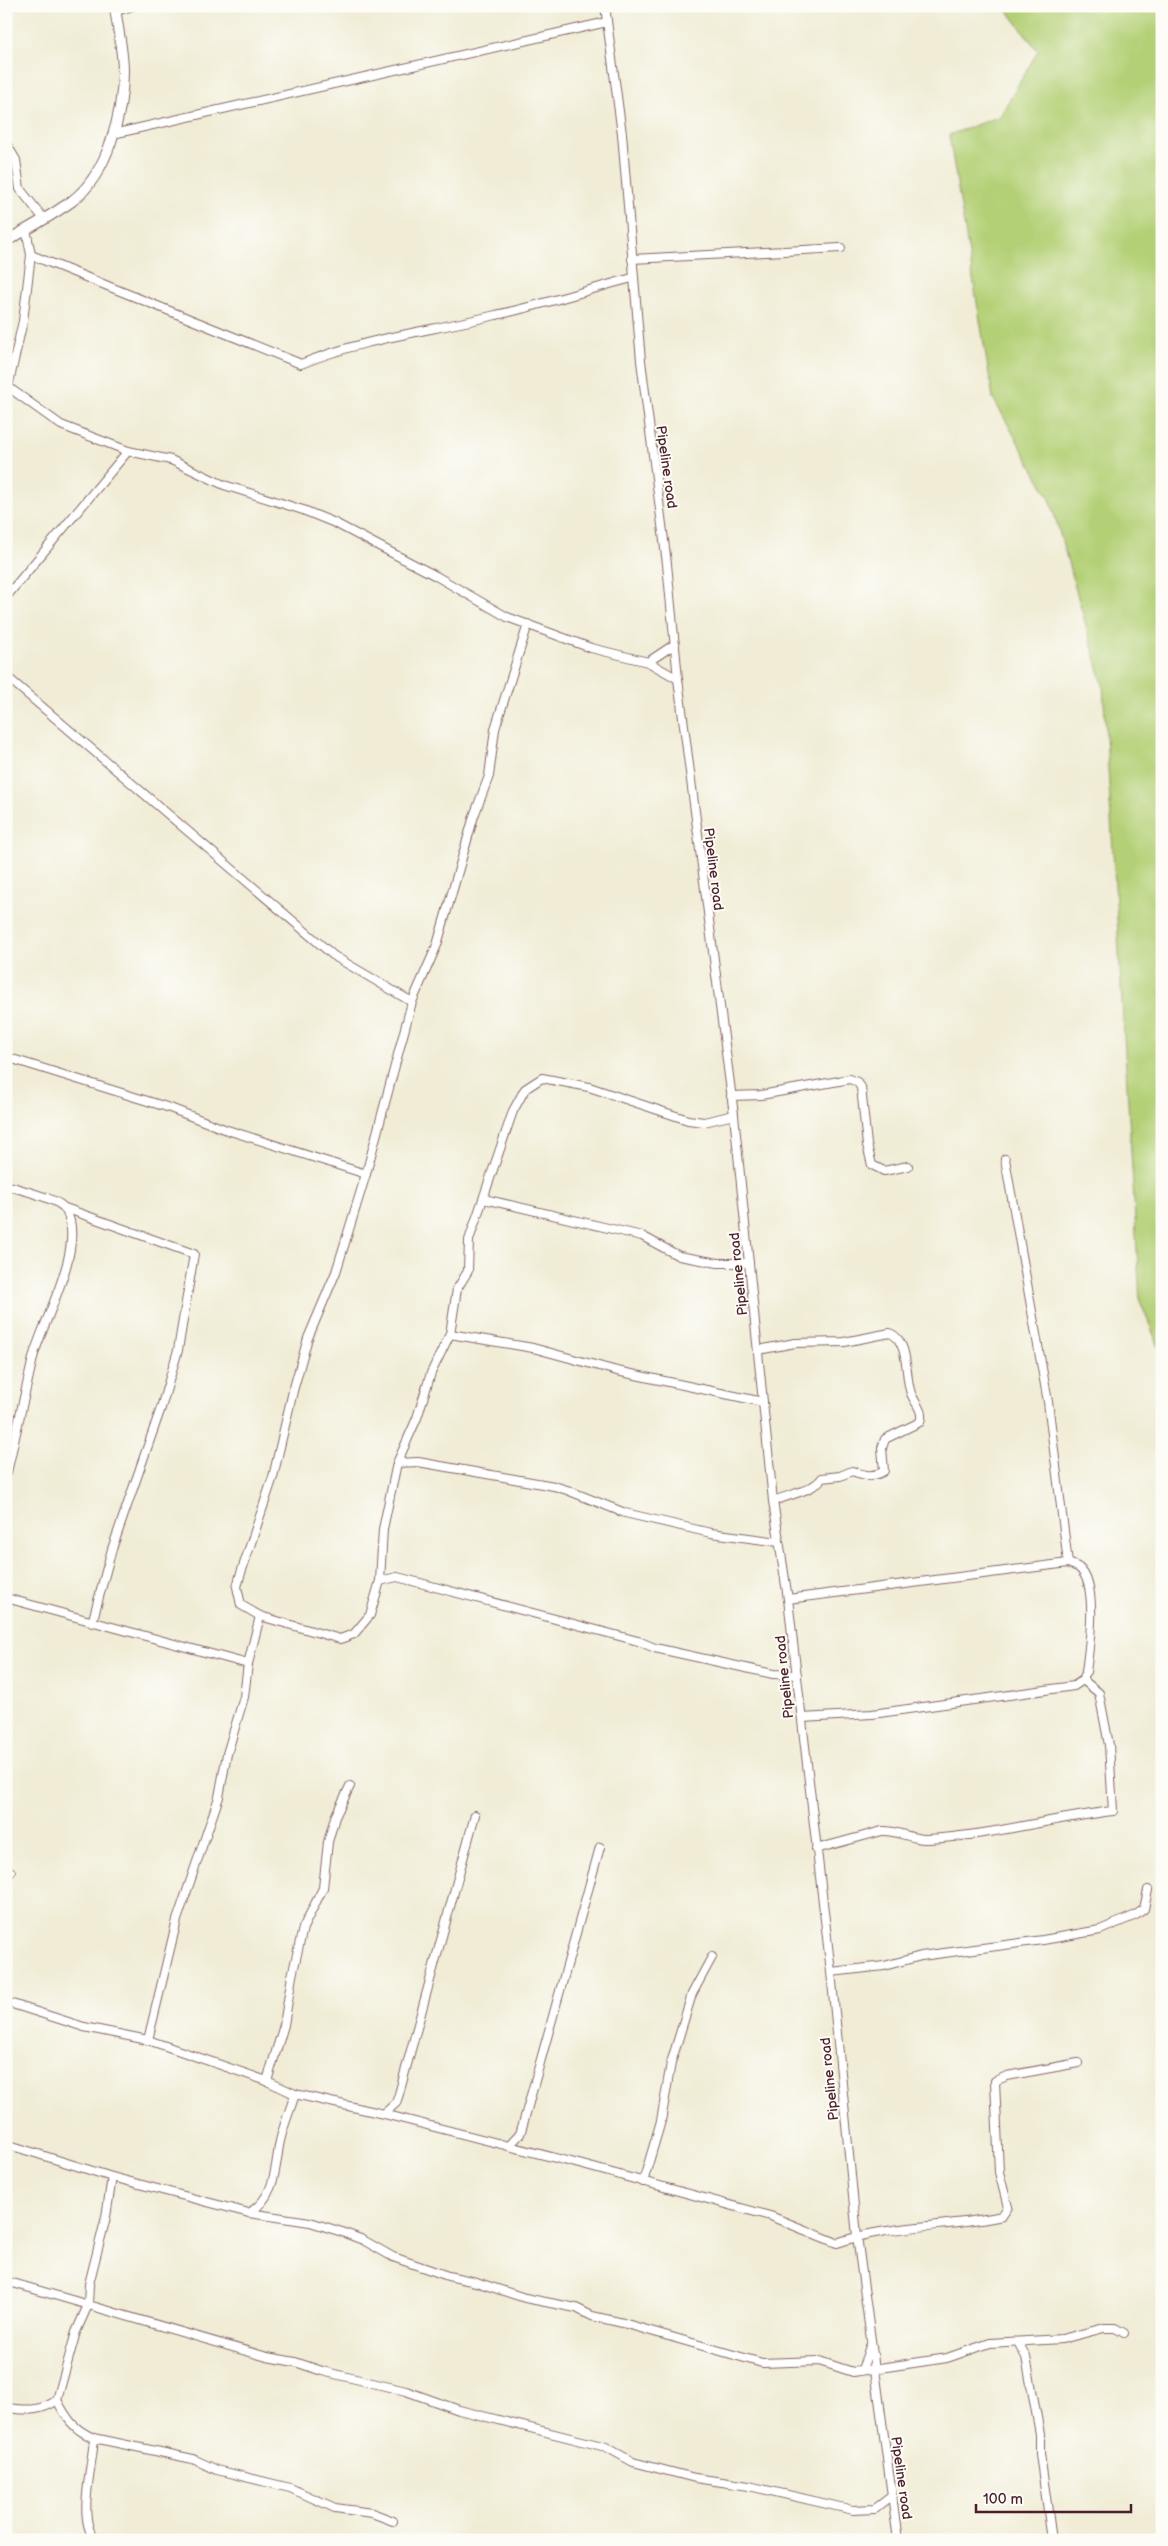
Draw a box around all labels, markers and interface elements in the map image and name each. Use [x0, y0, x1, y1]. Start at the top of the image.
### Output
street label: Pipeline road [652, 425, 681, 510]
street label: Pipeline road [700, 827, 727, 912]
street label: Pipeline road [726, 1232, 751, 1316]
street label: Pipeline road [772, 1635, 797, 1719]
street label: Pipeline road [817, 2037, 842, 2121]
street label: Pipeline road [887, 2436, 916, 2521]
scale bar [976, 2481, 1130, 2513]
text: 100 m [983, 2490, 1023, 2509]

